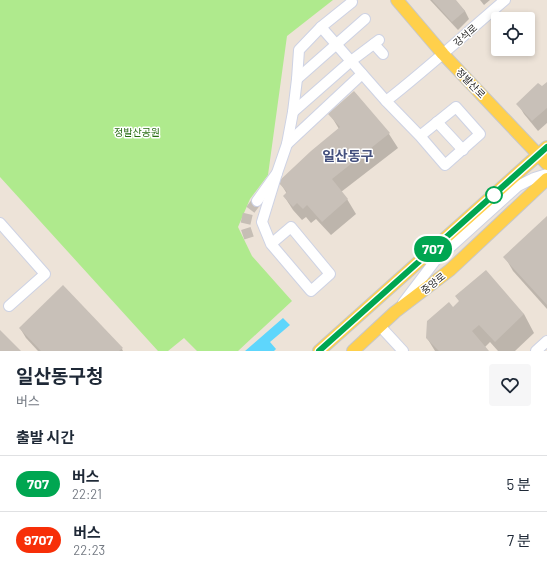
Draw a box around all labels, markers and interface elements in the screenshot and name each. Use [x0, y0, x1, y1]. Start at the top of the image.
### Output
map controls [491, 12, 535, 56]
button: locate [491, 12, 535, 56]
street label: 강석로 [451, 21, 479, 49]
street label: 정발산로 [454, 66, 488, 100]
park label: 정발산공원 [114, 126, 160, 138]
district label: 일산동구 [322, 147, 374, 164]
unlabelled marker [485, 186, 503, 204]
line badge: 707 [410, 236, 456, 262]
text: 707 [422, 240, 444, 257]
street label: 중앙로 [418, 270, 448, 296]
text: 일산동구청 [16, 364, 103, 387]
button: heart [489, 364, 531, 406]
text: 버스 [16, 393, 40, 409]
text: 출발 시간 [16, 428, 74, 446]
text: 버스 [72, 467, 100, 485]
text: 707 [27, 475, 49, 492]
text: 5 분 [506, 475, 531, 493]
text: 22:21 [72, 486, 102, 502]
text: 버스 [73, 523, 101, 541]
text: 9707 [24, 531, 53, 548]
text: 7 분 [507, 531, 531, 549]
text: 22:23 [73, 542, 105, 558]

